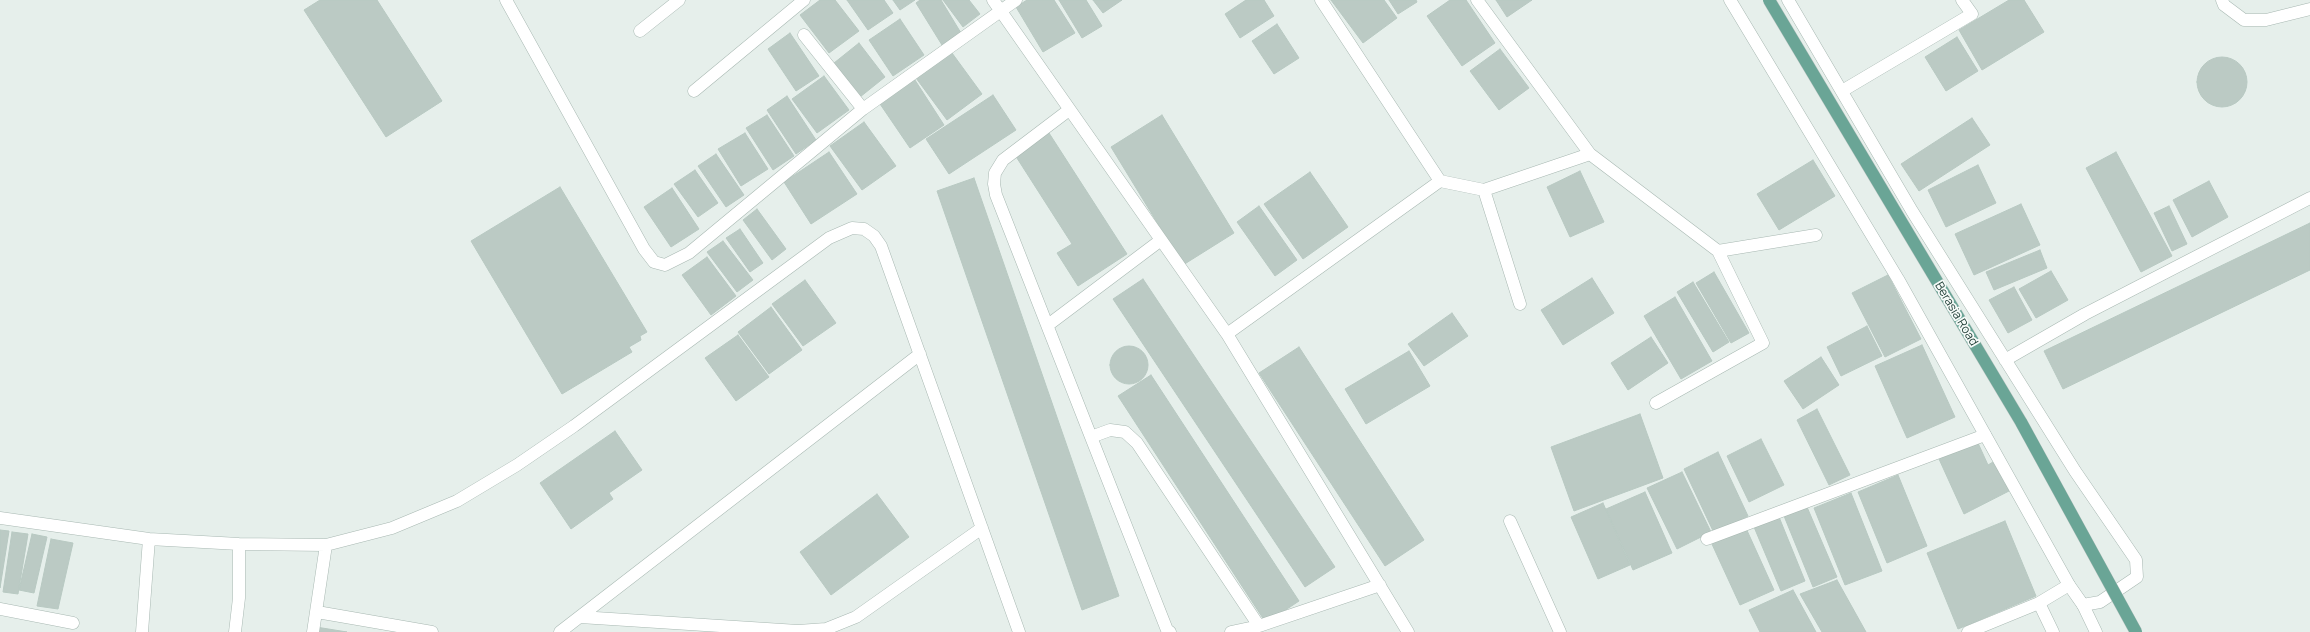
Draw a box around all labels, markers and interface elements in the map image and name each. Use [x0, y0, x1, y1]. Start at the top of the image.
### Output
street label: Berasia Road [1931, 280, 1981, 348]

